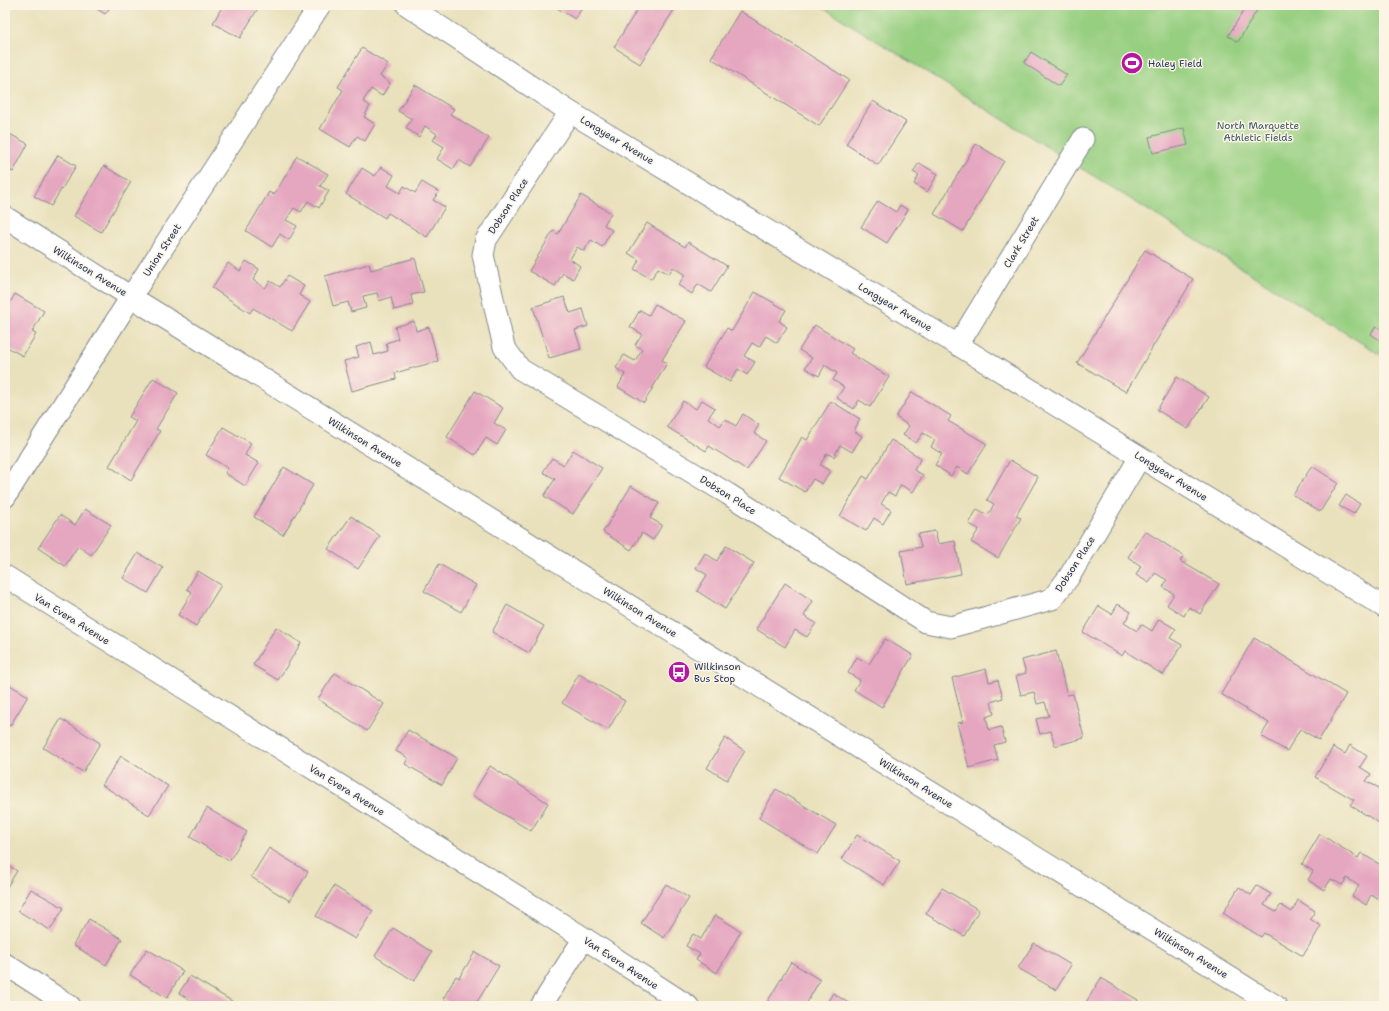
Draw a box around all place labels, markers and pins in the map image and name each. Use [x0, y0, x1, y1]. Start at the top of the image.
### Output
sports icon: Haley Field [1119, 50, 1145, 76]
place label: Haley Field [1148, 57, 1203, 70]
bus stop icon: Wilkinson Bus Stop [666, 659, 692, 685]
place label: Wilkinson Bus Stop [694, 660, 741, 685]

